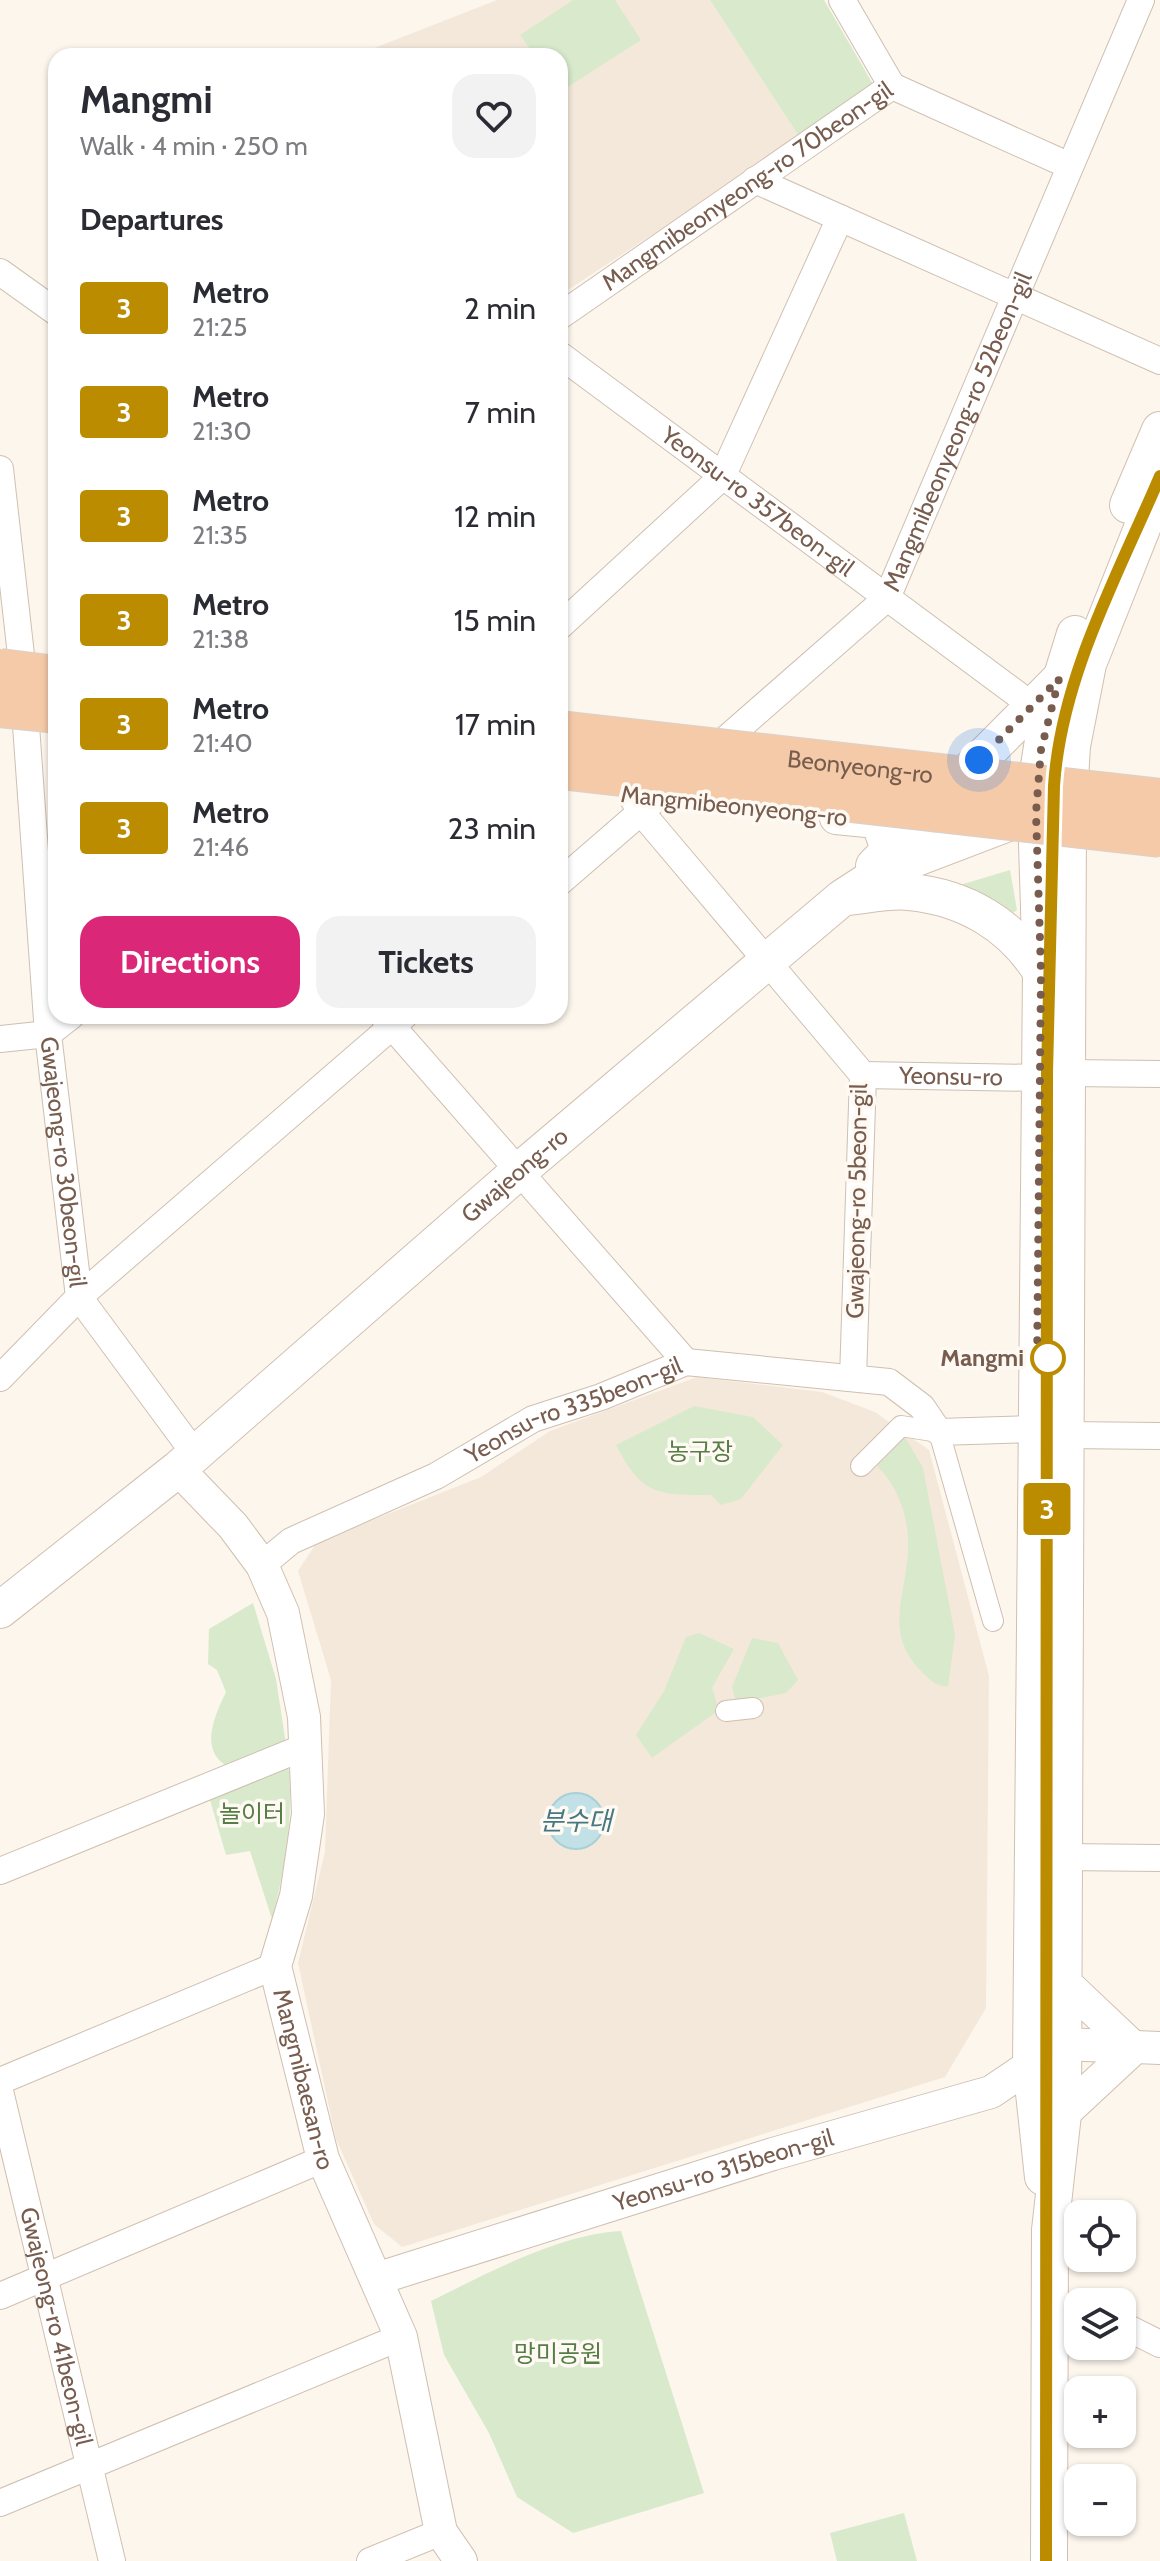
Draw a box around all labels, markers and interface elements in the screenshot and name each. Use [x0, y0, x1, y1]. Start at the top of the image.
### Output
button: heart [452, 74, 536, 158]
street label: Mangmibeonyeong-ro 70beon-gil [596, 75, 898, 297]
text: Mangmi [80, 76, 213, 123]
text: Walk · 4 min · 250 m [80, 130, 308, 162]
text: Departures [80, 201, 224, 238]
street label: Mangmibeonyeong-ro 52beon-gil [877, 267, 1038, 596]
text: Metro [192, 274, 269, 311]
text: 2 min [464, 290, 536, 327]
text: 3 [116, 291, 132, 325]
text: 21:25 [192, 311, 247, 343]
text: Metro [192, 378, 269, 415]
text: 7 min [465, 394, 536, 431]
text: 3 [116, 395, 132, 429]
text: 21:30 [192, 415, 252, 447]
street label: Yeonsu-ro 357beon-gil [655, 420, 860, 582]
text: Metro [192, 482, 269, 519]
text: 12 min [454, 498, 536, 535]
text: 3 [116, 499, 132, 533]
text: 21:35 [192, 519, 248, 551]
text: Metro [192, 586, 269, 623]
text: 15 min [454, 602, 536, 639]
text: 3 [116, 603, 132, 637]
text: 21:38 [192, 623, 249, 655]
text: Metro [192, 690, 269, 727]
text: 17 min [455, 706, 536, 743]
text: 3 [116, 707, 132, 741]
text: 21:40 [192, 727, 253, 759]
your location [959, 740, 999, 780]
street label: Beonyeong-ro [786, 744, 934, 789]
street label: Mangmibeonyeong-ro [619, 779, 849, 832]
text: Metro [192, 794, 269, 831]
text: 23 min [448, 810, 536, 847]
text: 3 [116, 811, 132, 845]
text: 21:46 [192, 831, 249, 863]
button: Directions [80, 916, 300, 1008]
button: Tickets [316, 916, 536, 1008]
street label: Gwajeong-ro 30beon-gil [34, 1035, 93, 1289]
street label: Yeonsu-ro [898, 1061, 1003, 1091]
street label: Gwajeong-ro 5beon-gil [840, 1083, 873, 1319]
street label: Gwajeong-ro [455, 1121, 574, 1229]
marker: Mangmi [1031, 1341, 1065, 1375]
place label: Mangmi [940, 1343, 1024, 1372]
street label: Yeonsu-ro 335beon-gil [459, 1350, 686, 1470]
park label: 농구장 [667, 1437, 733, 1466]
line badge: 3 [1021, 1483, 1073, 1535]
text: 3 [1039, 1492, 1055, 1526]
park label: 놀이터 [219, 1799, 285, 1828]
water label: 분수대 [540, 1805, 615, 1837]
street label: Mangmibaesan-ro [267, 1986, 341, 2174]
street label: Yeonsu-ro 315beon-gil [609, 2123, 837, 2218]
map controls [1064, 2200, 1136, 2536]
button: locate [1064, 2200, 1136, 2272]
street label: Gwajeong-ro 41beon-gil [14, 2204, 99, 2449]
button: layers [1064, 2288, 1136, 2360]
park label: 망미공원 [514, 2339, 602, 2368]
button: + [1064, 2376, 1136, 2448]
button: − [1064, 2464, 1136, 2536]

